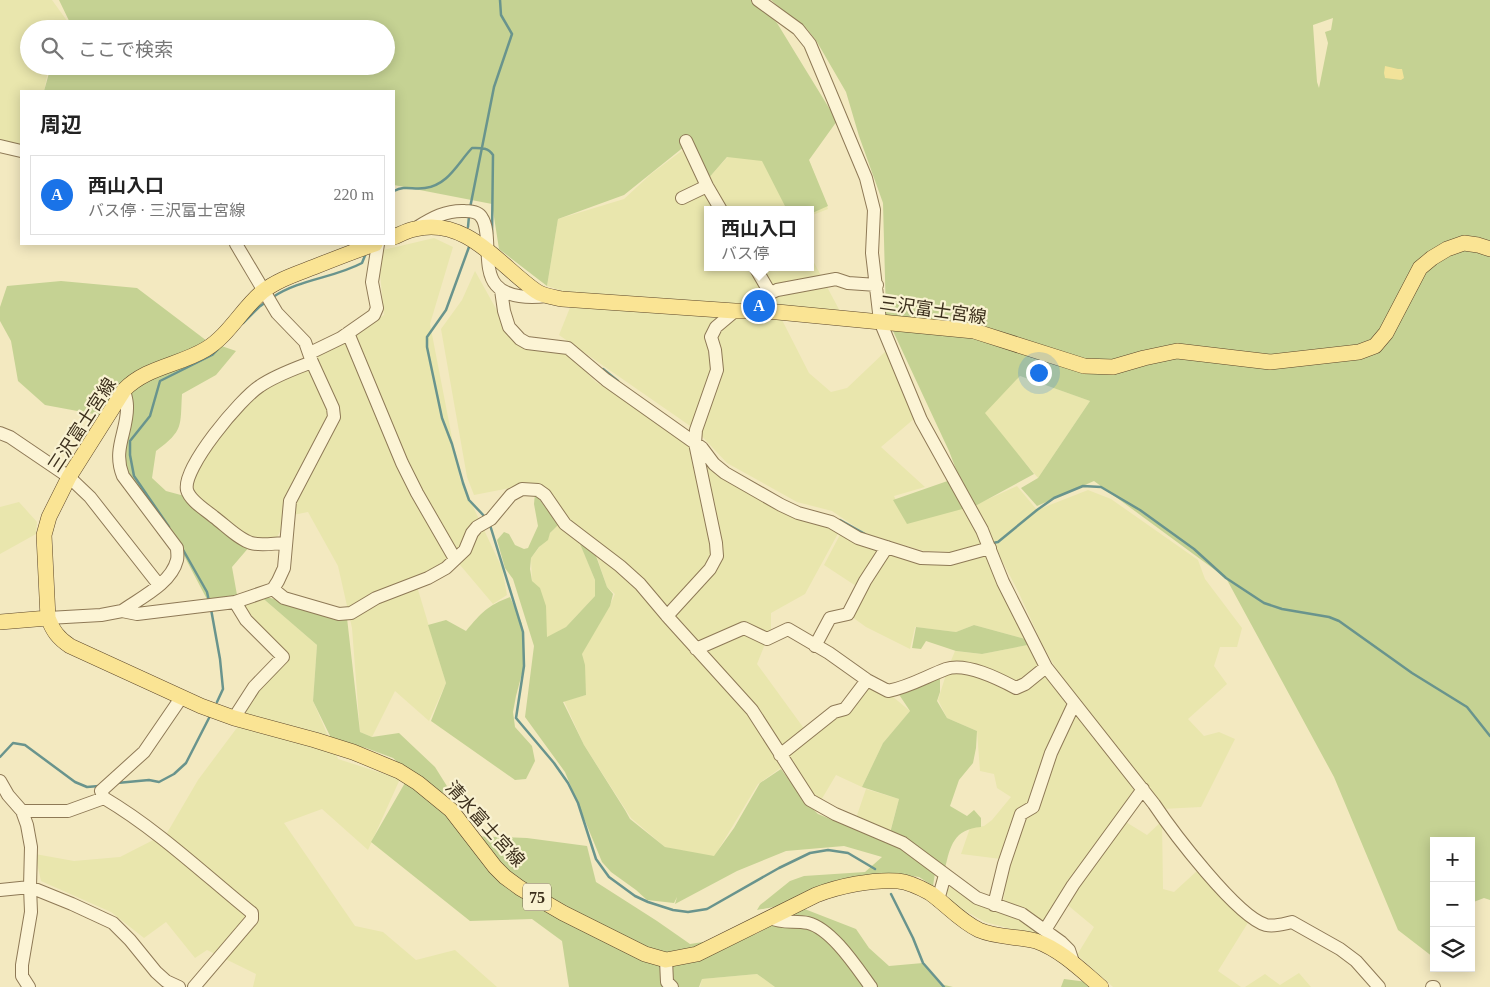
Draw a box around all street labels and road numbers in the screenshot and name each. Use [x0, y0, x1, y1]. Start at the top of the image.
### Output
street label: 三沢富士宮線 [878, 293, 988, 327]
street label: 三沢富士宮線 [44, 374, 120, 476]
street label: 清水富士宮線 [441, 777, 529, 871]
road number: 75 [523, 884, 551, 910]

